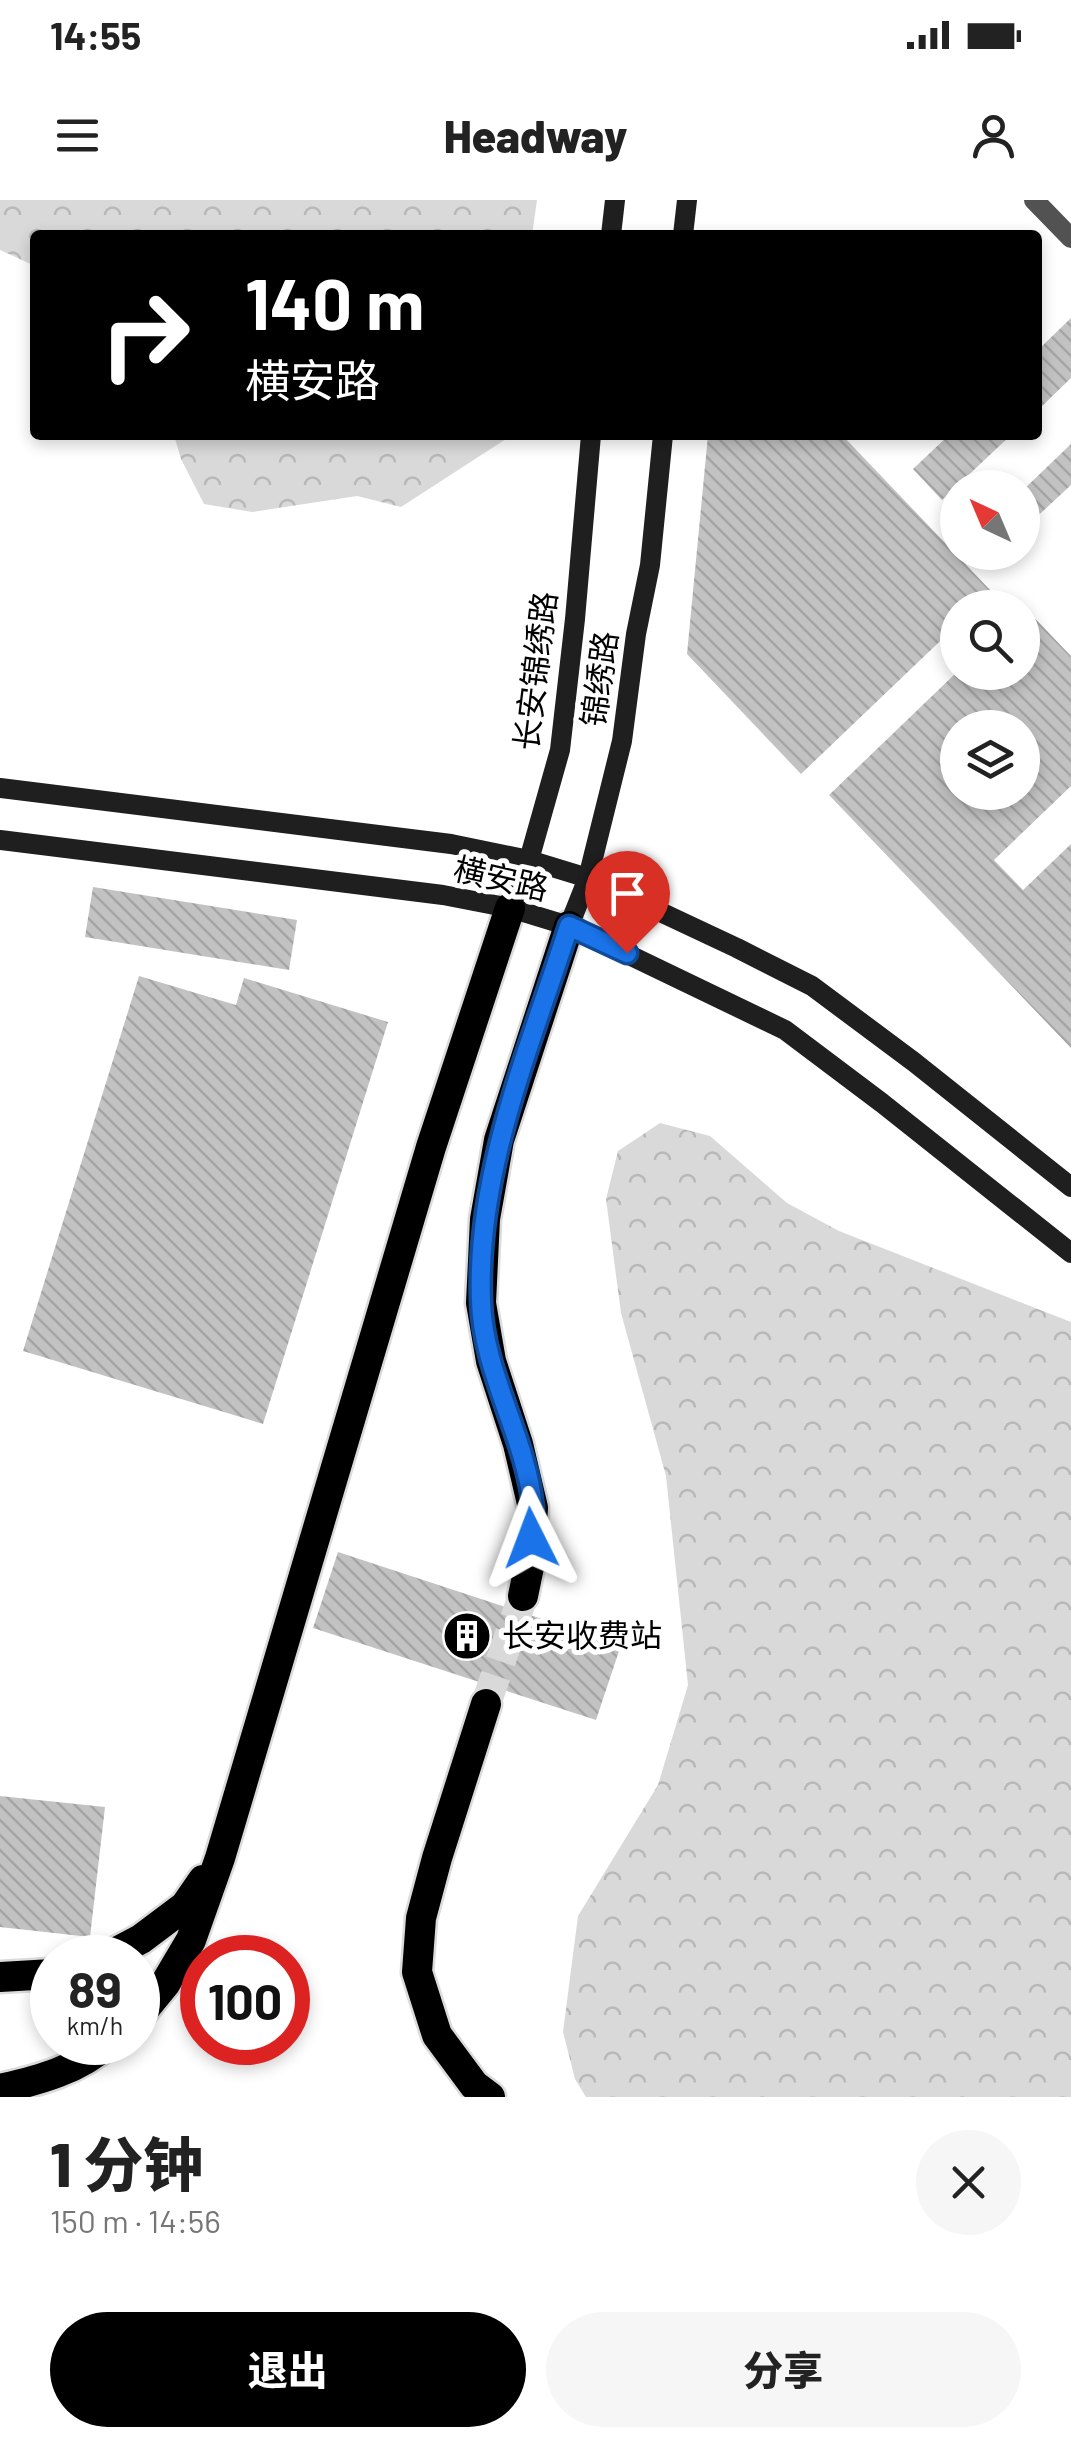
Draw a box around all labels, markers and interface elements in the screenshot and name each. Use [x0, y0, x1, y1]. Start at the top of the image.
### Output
text: 14:55 [50, 12, 141, 58]
icon: menu [50, 108, 105, 163]
text: Headway [444, 108, 627, 162]
icon: person [966, 108, 1021, 163]
text: 140 m [245, 260, 424, 344]
icon: right [80, 270, 210, 400]
text: 横安路 [245, 352, 380, 406]
north arrow [940, 470, 1040, 570]
map controls [940, 470, 1040, 810]
street label: 长安锦绣路 [505, 589, 563, 752]
button: search [940, 590, 1040, 690]
street label: 锦绣路 [573, 629, 624, 729]
button: layers [940, 710, 1040, 810]
street label: 横安路 [450, 848, 553, 906]
pin [585, 851, 670, 954]
icon: arrive [600, 866, 655, 921]
position arrow [479, 1486, 583, 1590]
building icon: 长安收费站 [441, 1610, 493, 1662]
place label: 长安收费站 [502, 1615, 662, 1653]
speed limit sign: 100 [180, 1935, 310, 2065]
text: 89 [68, 1958, 122, 2018]
text: km/h [67, 2010, 123, 2040]
text: 1 分钟 [50, 2127, 203, 2199]
button: close [916, 2130, 1021, 2235]
text: 150 m · 14:56 [50, 2201, 221, 2239]
button: 退出 [50, 2312, 526, 2427]
button: 分享 [546, 2312, 1021, 2427]

